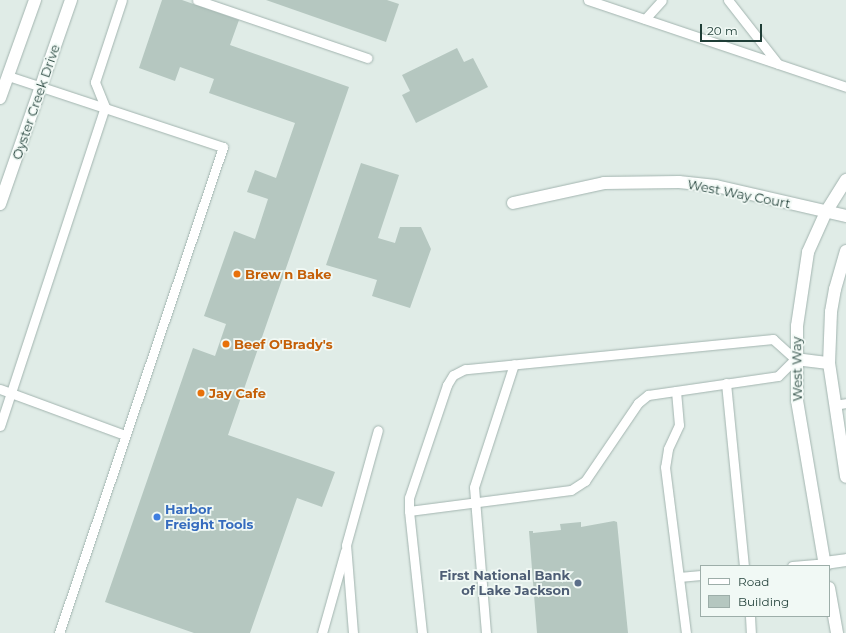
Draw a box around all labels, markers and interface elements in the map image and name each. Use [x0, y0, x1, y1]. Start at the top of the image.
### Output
scale bar [702, 16, 764, 42]
text: 20 m [707, 23, 738, 38]
street label: Oyster Creek Drive [9, 42, 63, 162]
street label: West Way Court [686, 176, 792, 212]
place label: Brew n Bake [245, 266, 331, 282]
marker: Brew n Bake [232, 269, 242, 279]
place label: Beef O'Brady's [234, 336, 333, 352]
street label: West Way [789, 336, 805, 402]
marker: Beef O'Brady's [221, 339, 231, 349]
place label: Jay Cafe [209, 385, 266, 401]
marker: Jay Cafe [196, 388, 206, 398]
place label: Harbor Freight Tools [165, 502, 253, 533]
marker: Harbor Freight Tools [152, 512, 162, 522]
legend [700, 565, 830, 617]
place label: First National Bank of Lake Jackson [439, 568, 570, 599]
text: Road [738, 574, 769, 589]
marker: First National Bank of Lake Jackson [573, 578, 583, 588]
text: Building [738, 594, 789, 609]

